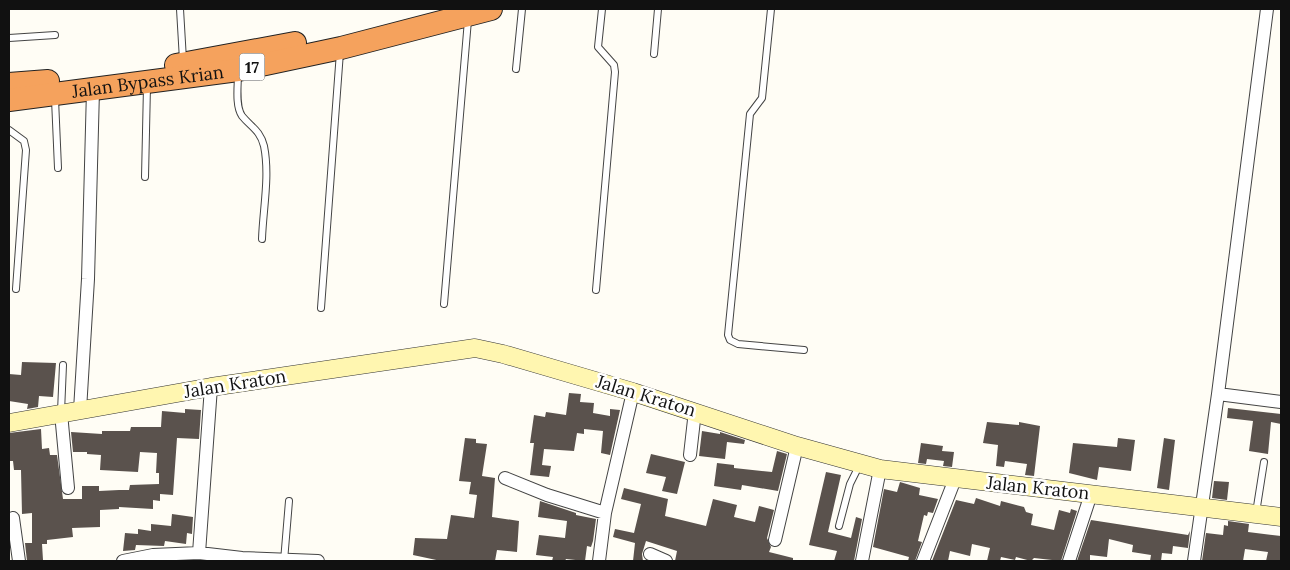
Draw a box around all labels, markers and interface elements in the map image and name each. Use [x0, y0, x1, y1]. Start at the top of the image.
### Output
road number: 17 [240, 54, 264, 80]
street label: Jalan Bypass Krian [69, 60, 225, 103]
street label: Jalan Kraton [181, 364, 288, 403]
street label: Jalan Kraton [593, 369, 699, 422]
street label: Jalan Kraton [985, 471, 1091, 504]

